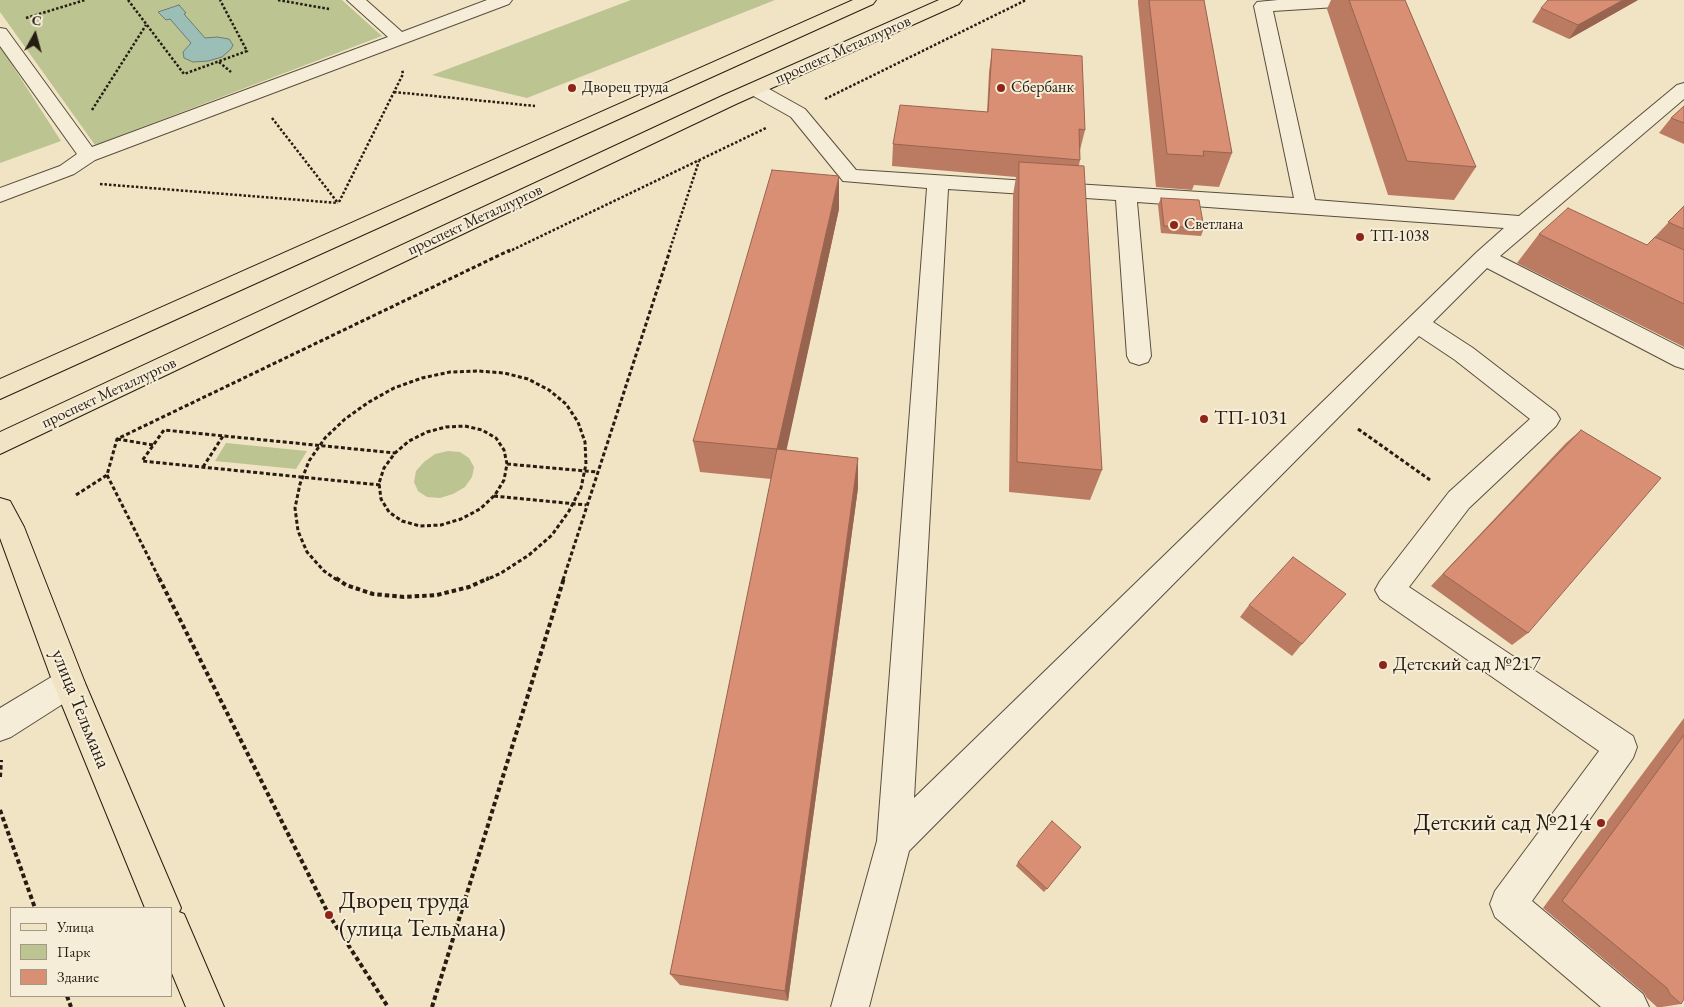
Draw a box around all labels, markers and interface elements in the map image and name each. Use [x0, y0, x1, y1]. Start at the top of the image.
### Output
north arrow [10, 10, 60, 60]
text: С [31, 11, 43, 30]
street label: проспект Металлургов [772, 11, 914, 89]
place label: Дворец труда [582, 78, 669, 98]
place label: Сбербанк [1011, 78, 1074, 98]
marker: Дворец труда [566, 82, 578, 94]
marker: Сбербанк [995, 82, 1007, 94]
street label: проспект Металлургов [405, 180, 545, 260]
place label: Светлана [1184, 215, 1243, 235]
marker: Светлана [1168, 219, 1180, 231]
place label: ТП-1038 [1370, 227, 1429, 247]
marker: ТП-1038 [1354, 231, 1366, 243]
street label: проспект Металлургов [39, 353, 179, 433]
place label: ТП-1031 [1214, 407, 1288, 431]
marker: ТП-1031 [1198, 413, 1210, 425]
street label: улица Тельмана [45, 646, 115, 772]
place label: Детский сад №217 [1393, 653, 1541, 677]
marker: Детский сад №217 [1377, 659, 1389, 671]
place label: Детский сад №214 [1414, 809, 1591, 837]
marker: Детский сад №214 [1595, 817, 1607, 829]
place label: Дворец труда (улица Тельмана) [339, 887, 506, 943]
legend [10, 907, 172, 997]
marker: Дворец труда (улица Тельмана) [323, 909, 335, 921]
text: Улица [57, 917, 94, 936]
text: Парк [57, 942, 90, 961]
text: Здание [57, 967, 99, 986]

